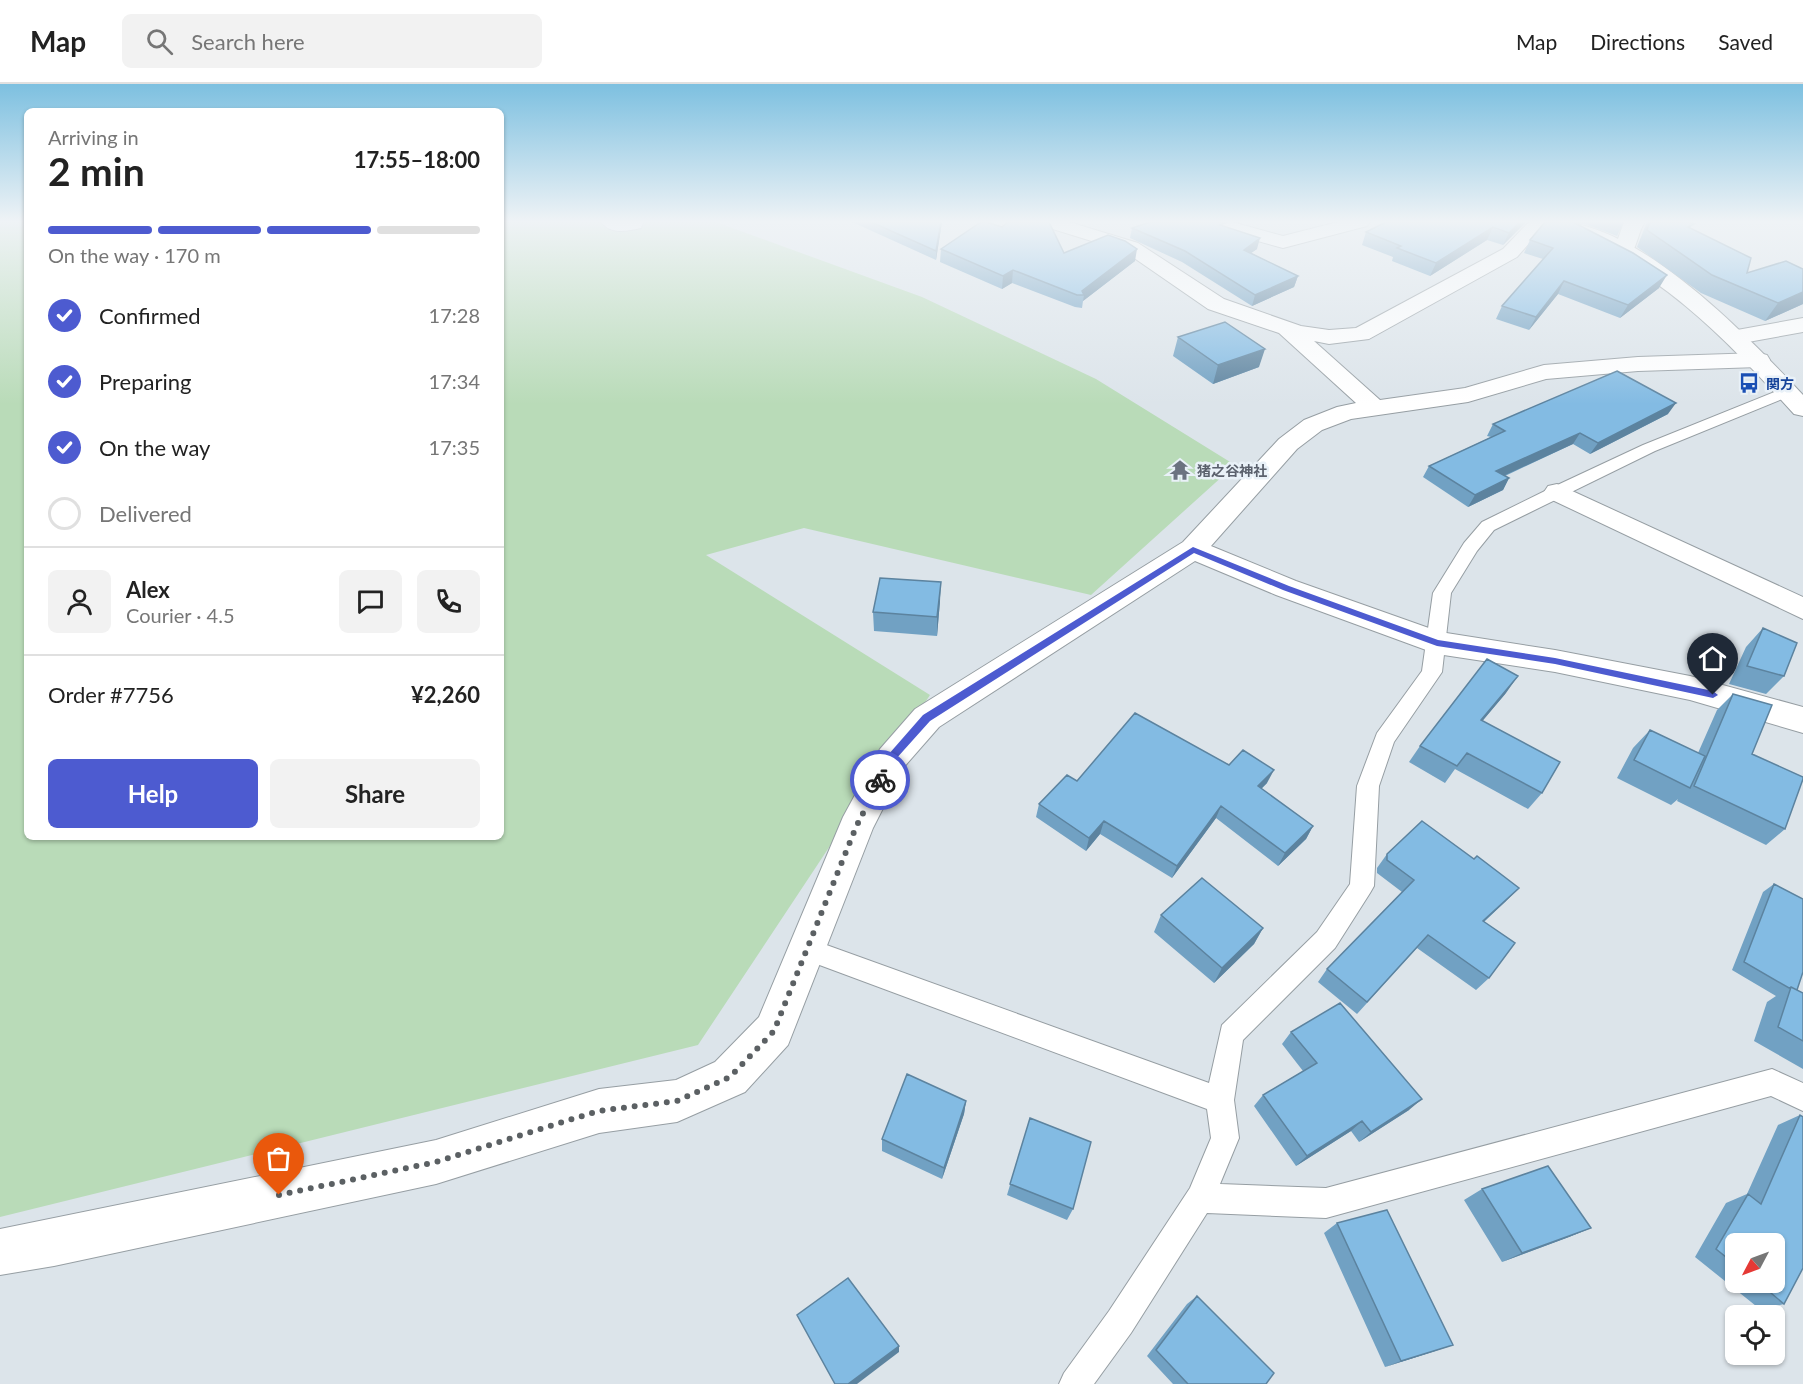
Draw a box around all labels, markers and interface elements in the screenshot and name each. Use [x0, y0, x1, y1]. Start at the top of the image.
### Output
search box [122, 14, 542, 68]
text: Map [30, 24, 86, 58]
icon: search [143, 25, 176, 58]
text: Search here [191, 28, 305, 55]
text: Map [1516, 29, 1557, 54]
text: Directions [1590, 29, 1685, 54]
text: Saved [1718, 29, 1773, 54]
text: Arriving in [48, 125, 139, 149]
text: 17:55–18:00 [354, 146, 480, 173]
text: 2 min [48, 148, 145, 194]
text: On the way · 170 m [48, 243, 221, 267]
icon: check [48, 299, 81, 332]
text: Confirmed [99, 302, 201, 329]
text: 17:28 [429, 303, 480, 327]
icon: check [48, 365, 81, 398]
text: Preparing [99, 368, 191, 395]
text: 17:34 [429, 369, 480, 393]
bus stop icon: 関方 [1737, 371, 1761, 395]
place label: 関方 [1766, 375, 1794, 392]
icon: check [48, 431, 81, 464]
text: On the way [99, 434, 210, 461]
text: 17:35 [429, 435, 480, 459]
temple icon: 猪之谷神社 [1168, 458, 1192, 482]
place label: 猪之谷神社 [1197, 462, 1267, 479]
text: Delivered [99, 500, 192, 527]
button: person [48, 570, 111, 633]
button: chat [339, 570, 402, 633]
button: phone [417, 570, 480, 633]
text: Alex [126, 576, 170, 603]
text: Courier · 4.5 [126, 603, 235, 627]
pin [1687, 633, 1738, 695]
icon: home [1696, 642, 1729, 675]
text: Order #7756 [48, 681, 174, 708]
text: ¥2,260 [411, 681, 480, 708]
courier [850, 750, 910, 810]
button: Help [48, 759, 258, 828]
button: Share [270, 759, 480, 828]
icon: bike [864, 764, 897, 797]
pin [253, 1133, 304, 1195]
icon: bag [262, 1142, 295, 1175]
north arrow [1725, 1233, 1785, 1293]
map controls [1725, 1233, 1785, 1365]
button: locate [1725, 1305, 1785, 1365]

